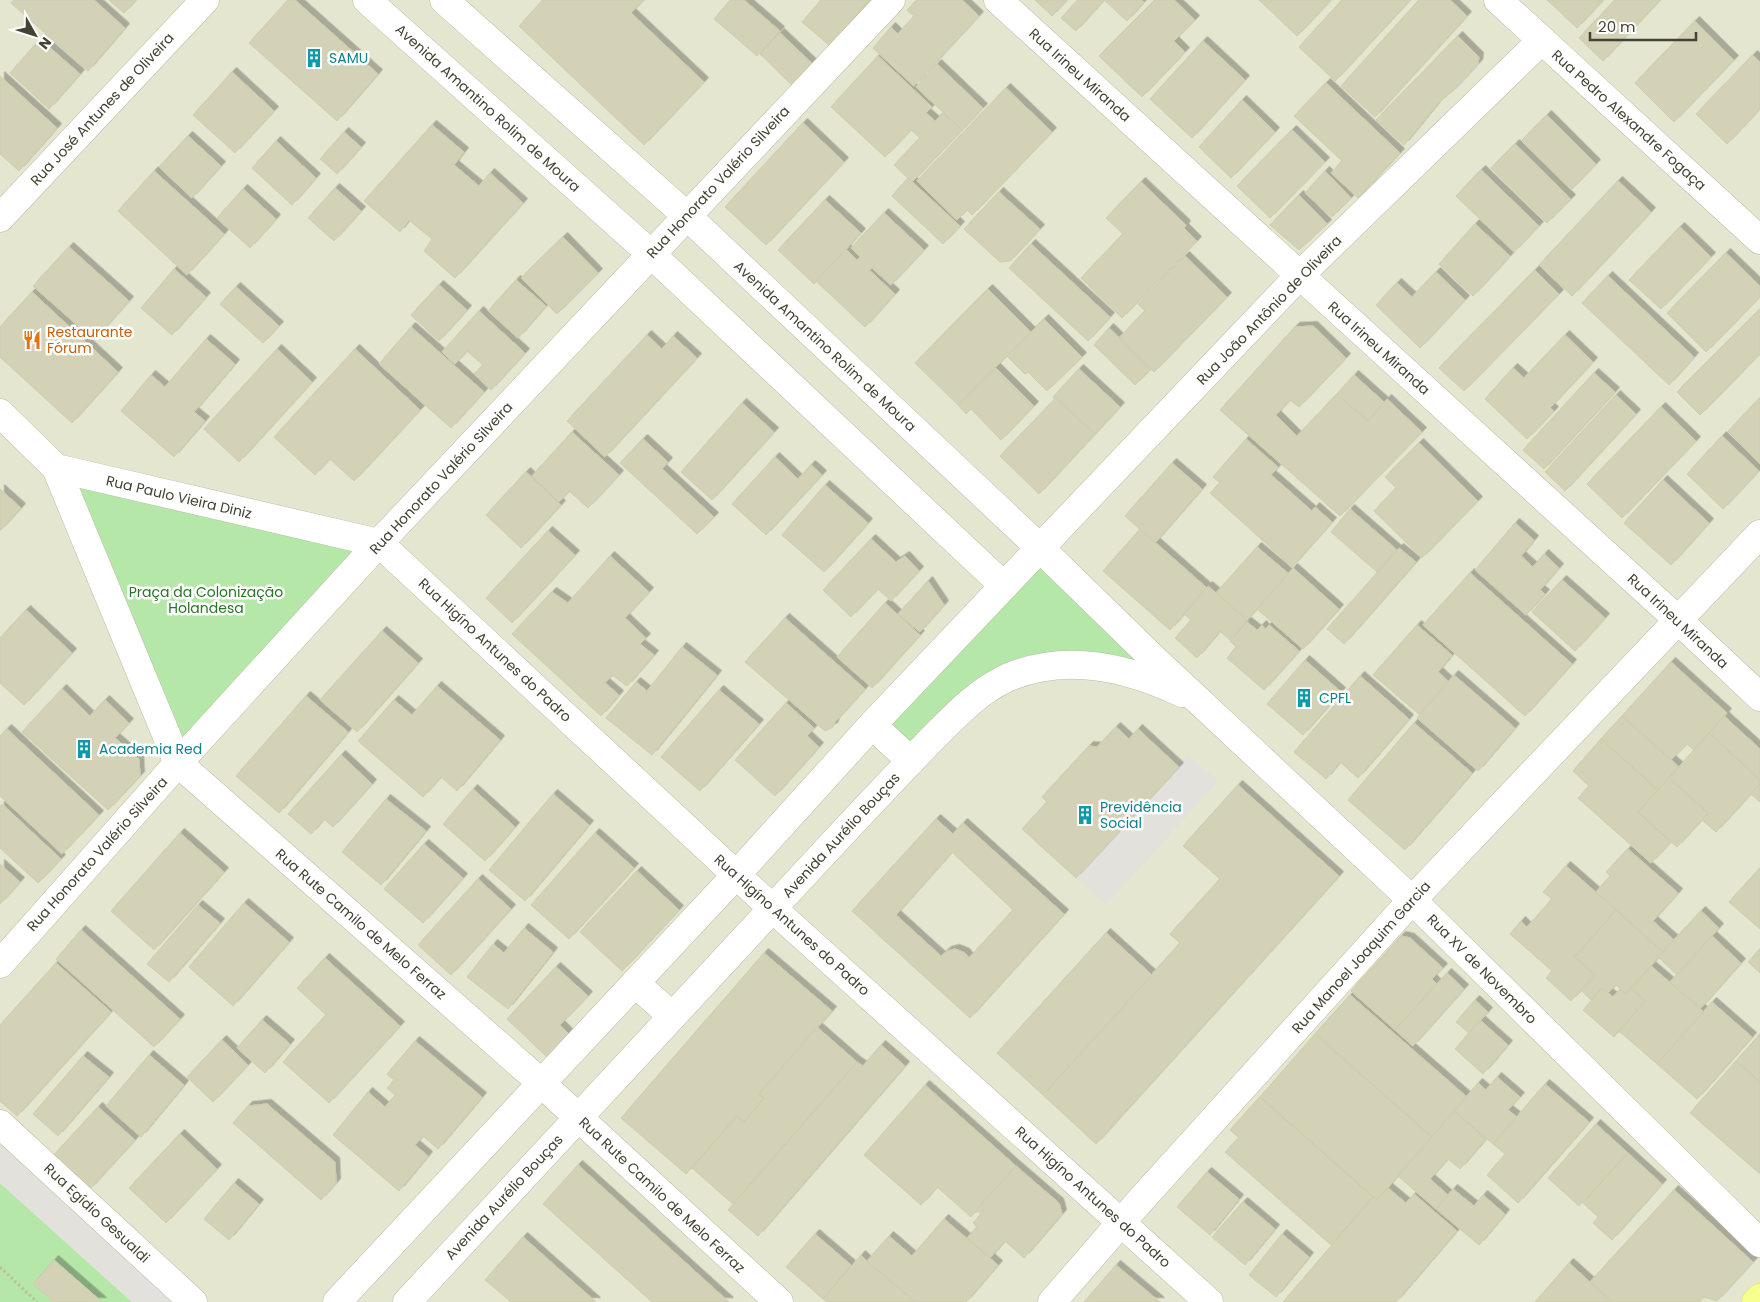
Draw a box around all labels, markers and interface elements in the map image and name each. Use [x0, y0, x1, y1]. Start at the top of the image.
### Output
north arrow [10, 10, 60, 60]
scale bar [1590, 10, 1696, 42]
text: 20 m [1598, 16, 1636, 37]
street label: Avenida Amantino Rolim de Moura [391, 19, 585, 197]
street label: Rua Irineu Miranda [1025, 24, 1135, 126]
street label: Rua José Antunes de Oliveira [26, 28, 178, 190]
text: N [34, 33, 56, 54]
street label: Rua Pedro Alexandre Fogaça [1547, 45, 1711, 195]
building icon: SAMU [303, 47, 325, 69]
place label: SAMU [329, 48, 368, 68]
street label: Rua Honorato Valério Silveira [642, 101, 794, 263]
street label: Rua João Antônio de Oliveira [1192, 231, 1346, 389]
street label: Avenida Amantino Rolim de Moura [729, 256, 921, 436]
street label: Rua Irineu Miranda [1324, 297, 1434, 399]
place label: Restaurante Fórum [47, 322, 133, 358]
restaurant icon: Restaurante Fórum [21, 329, 43, 351]
street label: Rua Honorato Valério Silveira [365, 397, 517, 559]
street label: Rua Paulo Vieira Diniz [104, 471, 254, 523]
street label: Rua Irineu Miranda [1623, 569, 1733, 673]
street label: Rua Higíno Antunes do Padro [414, 574, 576, 727]
park label: Praça da Colonização Holandesa [129, 582, 283, 618]
building icon: CPFL [1293, 687, 1315, 709]
place label: CPFL [1319, 688, 1351, 708]
building icon: Academia Red [73, 738, 95, 760]
place label: Academia Red [99, 739, 202, 759]
street label: Avenida Aurélio Bouças [778, 768, 904, 902]
street label: Rua Honorato Valério Silveira [22, 772, 172, 936]
place label: Previdência Social [1100, 797, 1182, 833]
building icon: Previdência Social [1074, 804, 1096, 826]
street label: Rua Rute Camilo de Melo Ferraz [271, 844, 451, 1004]
street label: Rua Higíno Antunes do Padro [710, 850, 874, 1000]
street label: Rua Manoel Joaquim Garcia [1287, 876, 1435, 1038]
street label: Rua XV de Novembro [1423, 910, 1541, 1028]
street label: Rua Rute Camilo de Melo Ferraz [574, 1112, 750, 1278]
street label: Rua Higíno Antunes do Padro [1011, 1122, 1175, 1272]
street label: Avenida Aurélio Bouças [441, 1130, 567, 1264]
street label: Rua Egídio Gesualdi [40, 1159, 154, 1267]

